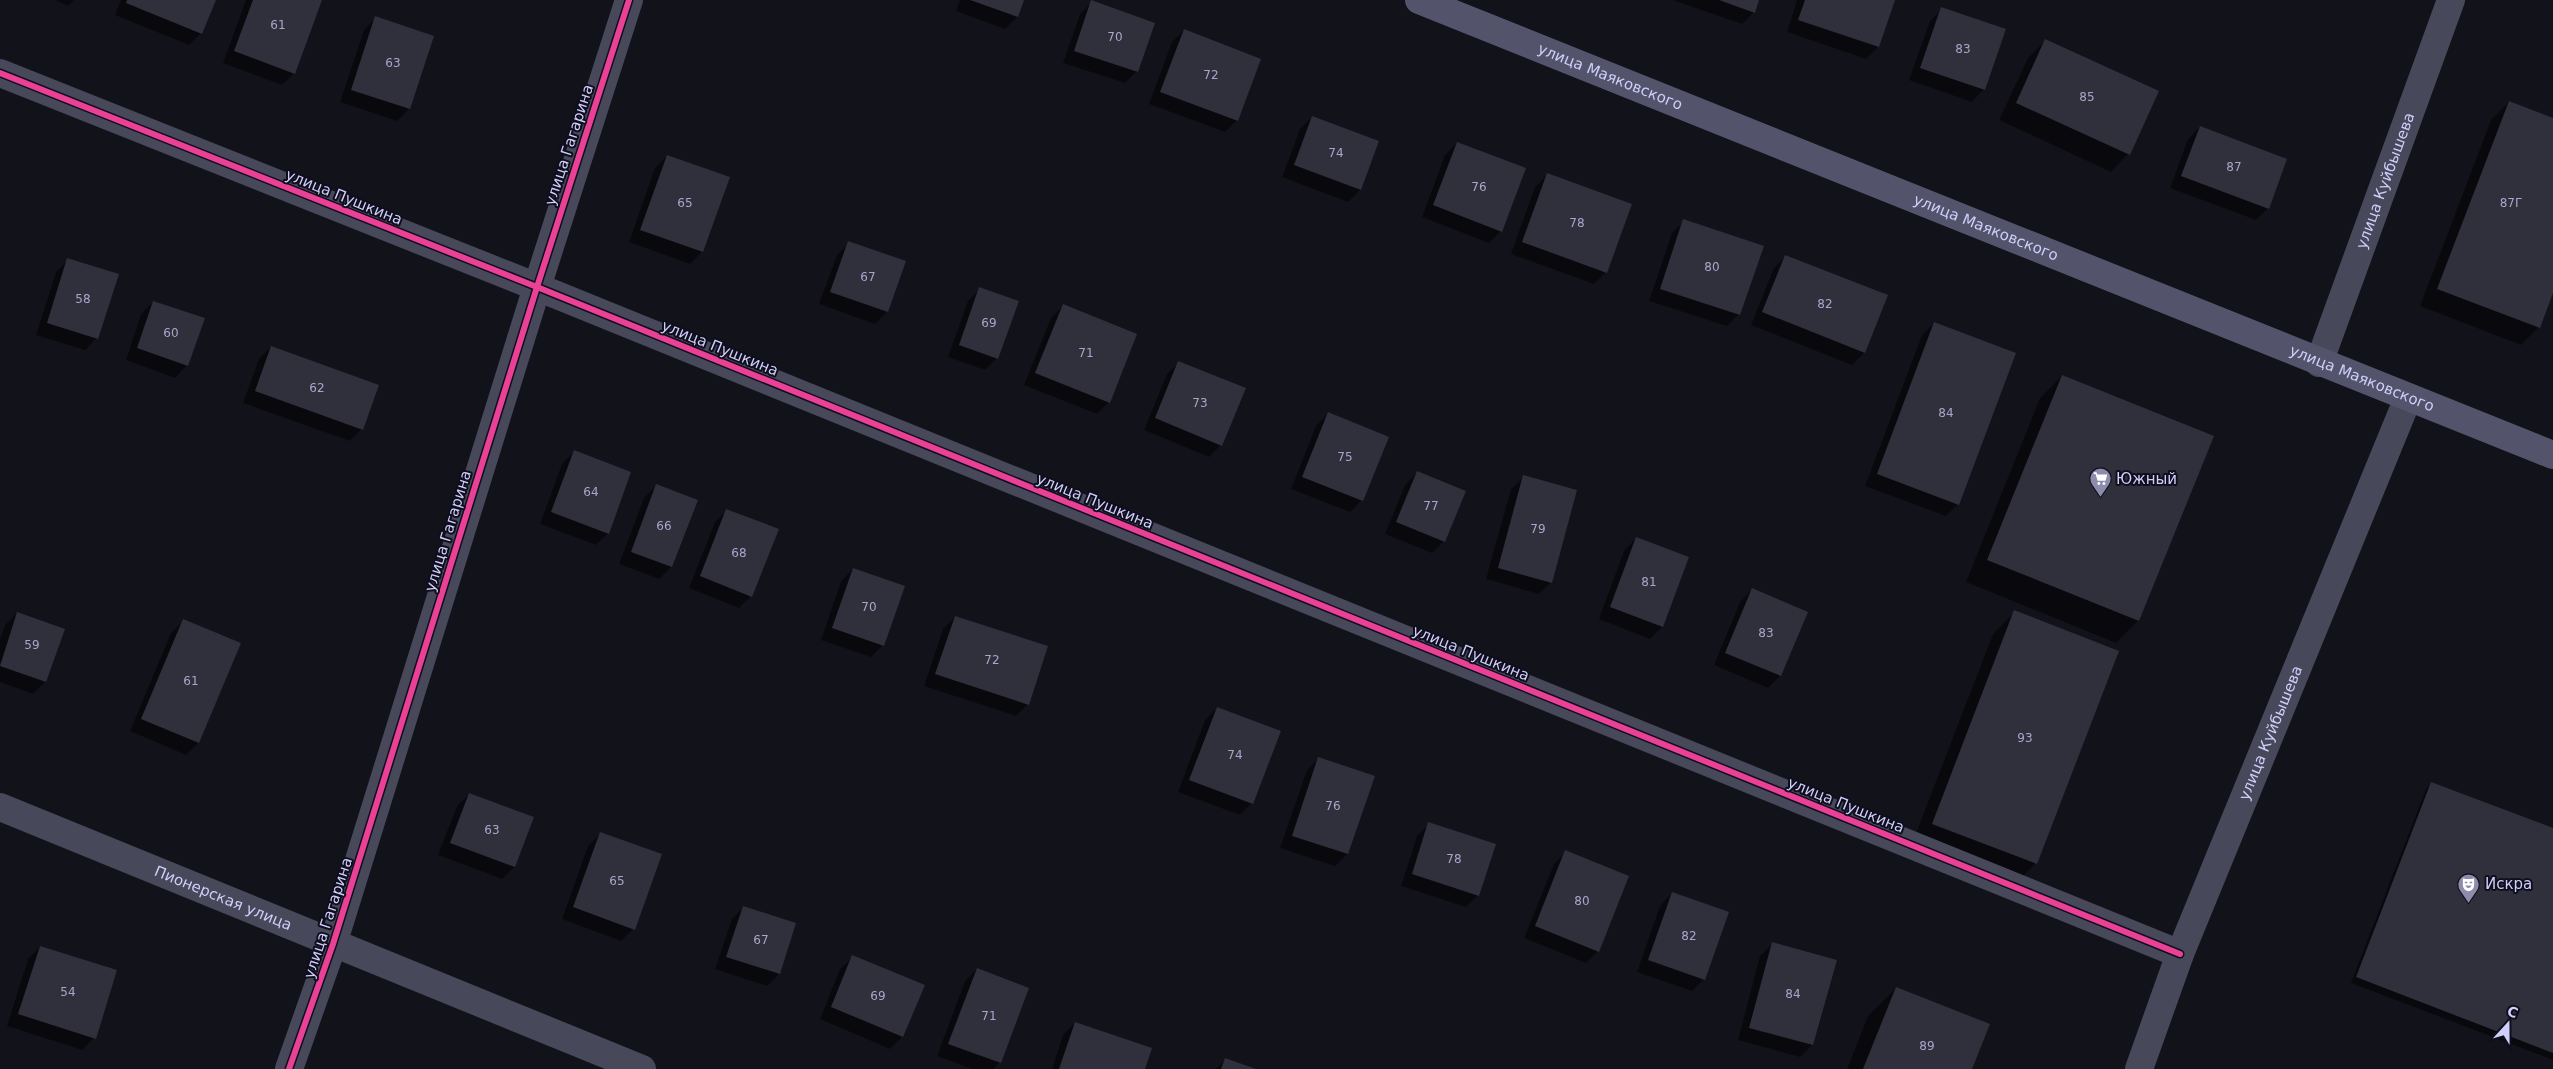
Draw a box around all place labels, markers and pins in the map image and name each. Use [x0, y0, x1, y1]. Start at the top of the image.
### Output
supermarket icon: Южный [2088, 467, 2112, 498]
place label: Южный [2116, 470, 2177, 488]
theatre icon: Искра [2457, 872, 2481, 903]
place label: Искра [2485, 875, 2532, 893]

